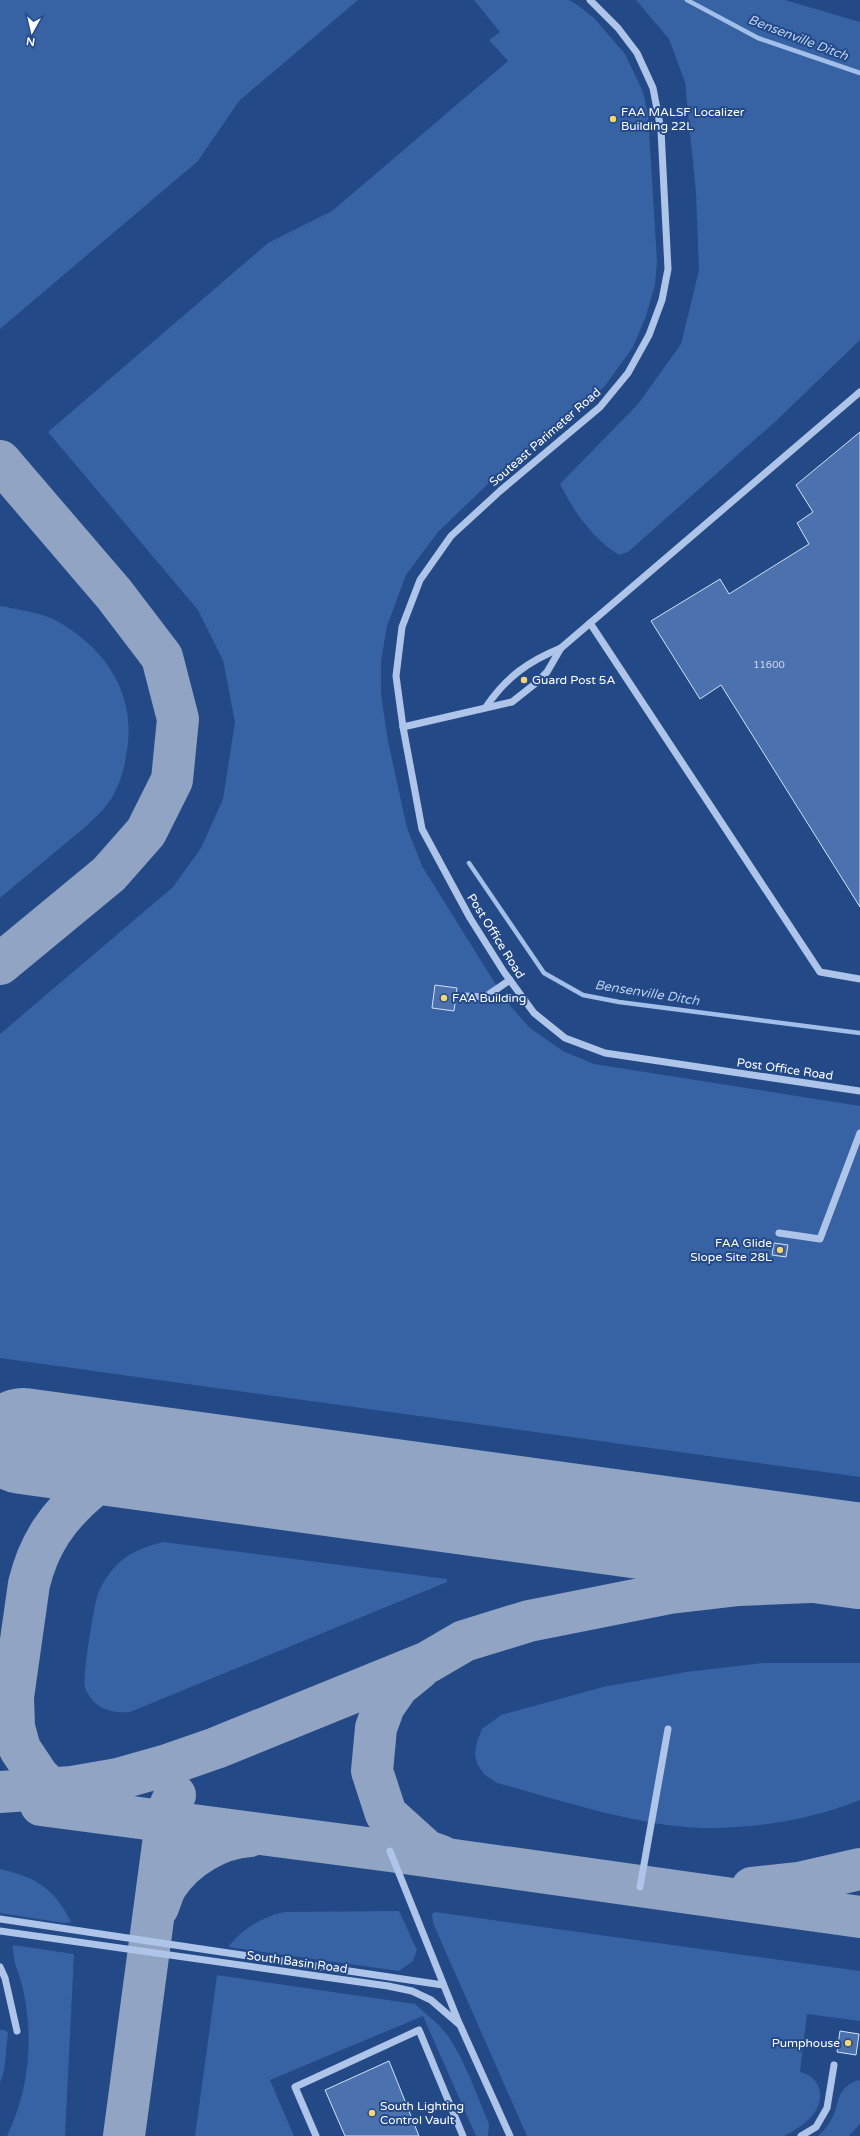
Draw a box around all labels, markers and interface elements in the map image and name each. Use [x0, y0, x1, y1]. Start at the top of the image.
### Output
north arrow [12, 12, 52, 52]
water label: Bensenville Ditch [746, 12, 851, 65]
text: N [25, 34, 36, 48]
place label: FAA MALSF Localizer Building 22L [621, 105, 745, 133]
marker: FAA MALSF Localizer Building 22L [608, 114, 618, 124]
street label: Souteast Parimeter Road [487, 385, 603, 489]
house number: 11600 [753, 659, 785, 671]
place label: Guard Post 5A [532, 673, 615, 687]
marker: Guard Post 5A [519, 675, 529, 685]
street label: Post Office Road [464, 891, 528, 981]
water label: Bensenville Ditch [594, 977, 701, 1009]
place label: FAA Building [452, 991, 526, 1005]
marker: FAA Building [439, 993, 449, 1003]
street label: Post Office Road [736, 1055, 834, 1083]
place label: FAA Glide Slope Site 28L [690, 1236, 772, 1264]
marker: FAA Glide Slope Site 28L [775, 1245, 785, 1255]
street label: South Basin Road [246, 1948, 348, 1976]
place label: Pumphouse [772, 2036, 840, 2050]
marker: Pumphouse [843, 2038, 853, 2048]
place label: South Lighting Control Vault [380, 2099, 464, 2127]
marker: South Lighting Control Vault [367, 2108, 377, 2118]

